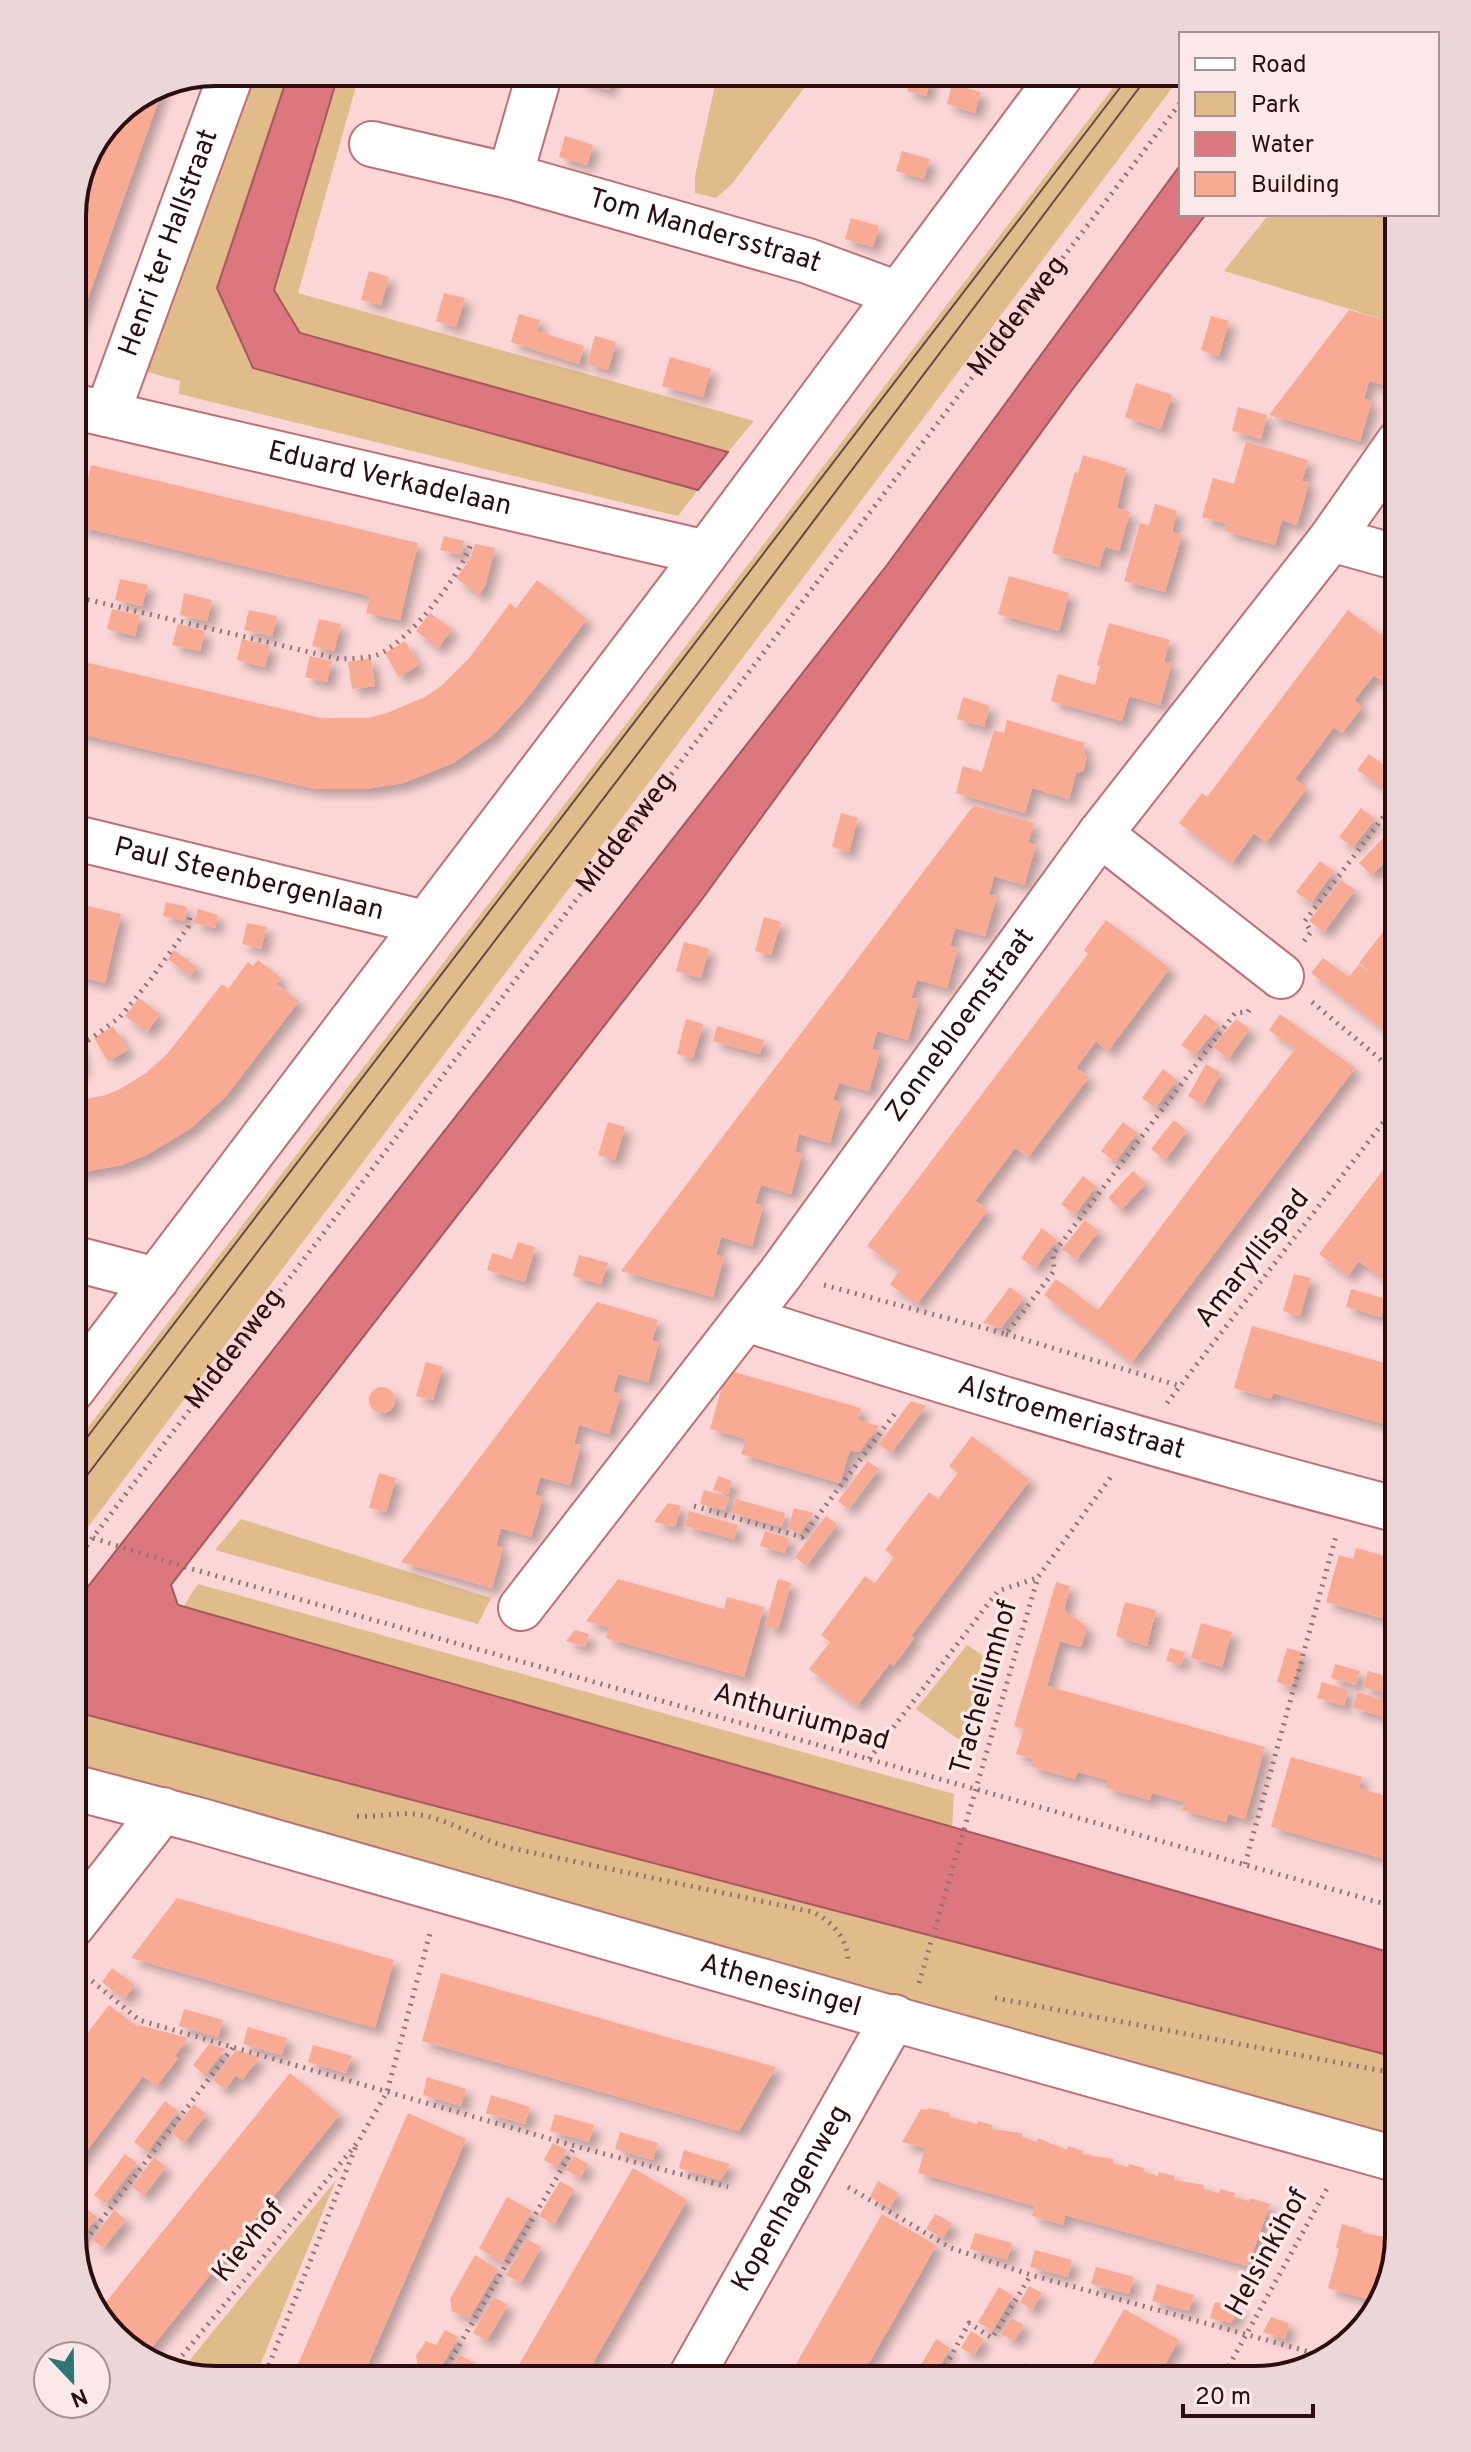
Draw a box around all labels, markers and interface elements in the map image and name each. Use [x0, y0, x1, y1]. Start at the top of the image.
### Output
legend [1179, 32, 1439, 216]
text: Road [1251, 51, 1307, 81]
text: Park [1251, 91, 1301, 121]
street label: Henri ter Hallstraat [111, 124, 227, 362]
text: Water [1251, 131, 1314, 161]
text: Building [1251, 171, 1340, 201]
street label: Tom Mandersstraat [584, 181, 826, 282]
street label: Middenweg [960, 249, 1076, 385]
street label: Eduard Verkadelaan [264, 434, 515, 525]
street label: Middenweg [569, 766, 684, 901]
street label: Paul Steenbergenlaan [110, 830, 387, 930]
street label: Zonnebloemstraat [878, 921, 1043, 1130]
street label: Amaryllispad [1188, 1183, 1318, 1335]
street label: Middenweg [178, 1282, 293, 1418]
street label: Alstroemeriastraat [953, 1368, 1189, 1469]
street label: Tracheliumhof [943, 1597, 1027, 1779]
street label: Anthuriumpad [709, 1676, 893, 1760]
street label: Athenesingel [696, 1946, 865, 2027]
street label: Kopenhagenweg [724, 2099, 858, 2299]
street label: Helsinkihof [1218, 2183, 1318, 2323]
street label: Kievhof [205, 2194, 293, 2290]
north arrow [32, 2340, 112, 2420]
scale bar [1183, 2368, 1313, 2418]
text: N [66, 2381, 91, 2412]
text: 20 m [1195, 2383, 1251, 2413]

